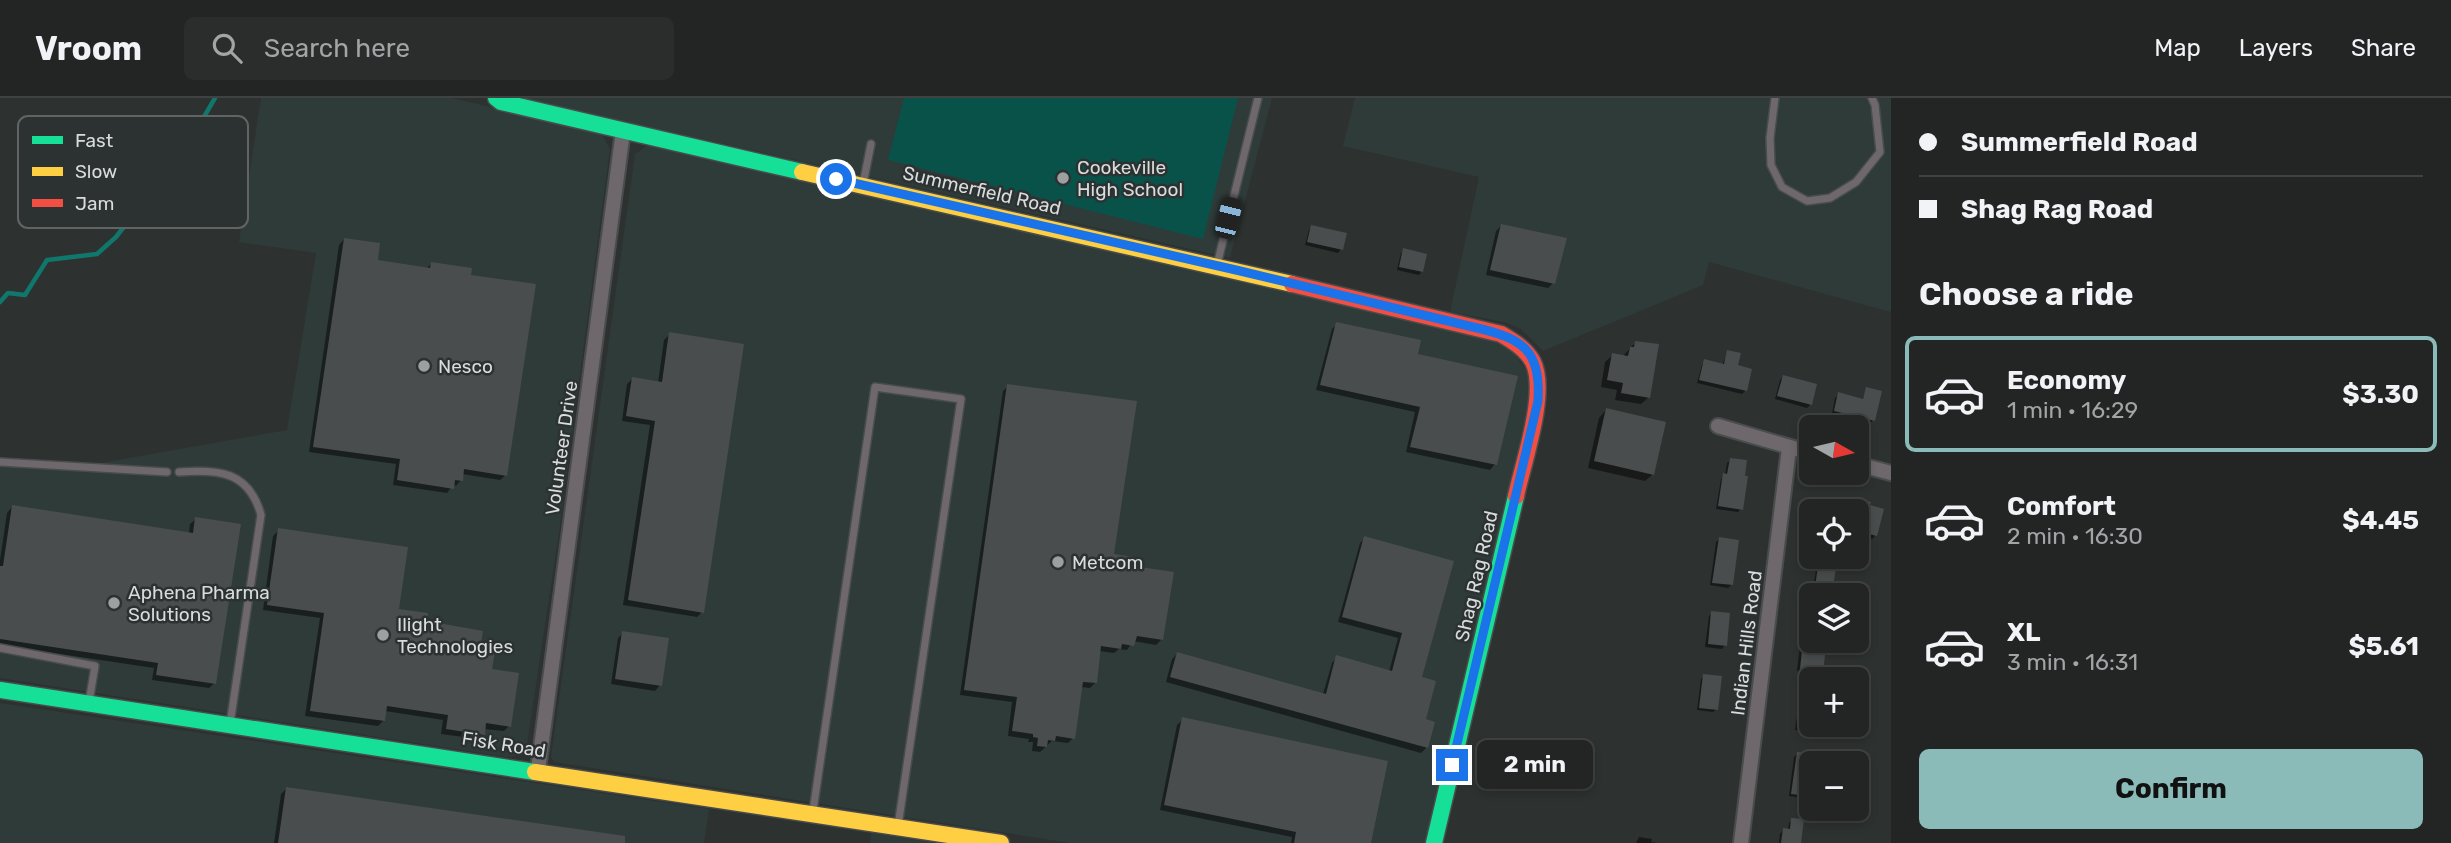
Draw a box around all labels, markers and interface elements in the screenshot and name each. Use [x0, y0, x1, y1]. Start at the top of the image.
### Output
search box [184, 17, 674, 80]
text: Vroom [35, 29, 142, 68]
icon: search [208, 29, 246, 67]
text: Search here [264, 33, 410, 64]
text: Map [2154, 34, 2201, 62]
text: Layers [2239, 34, 2313, 62]
text: Share [2351, 34, 2416, 62]
legend [18, 116, 248, 228]
text: Summerfield Road [1961, 127, 2198, 158]
text: Fast [75, 129, 114, 152]
place label: Cookeville High School [1077, 156, 1183, 201]
text: Slow [75, 160, 117, 183]
street label: Summerfield Road [901, 161, 1063, 220]
route start [820, 163, 852, 195]
marker: Cookeville High School [1055, 170, 1071, 186]
text: Jam [75, 192, 114, 215]
text: Shag Rag Road [1961, 194, 2153, 225]
car [1213, 195, 1244, 241]
text: Choose a ride [1919, 275, 2133, 313]
place label: Nesco [438, 355, 493, 378]
marker: Nesco [416, 358, 432, 374]
icon: car [1923, 363, 1986, 426]
text: Economy [2007, 365, 2126, 396]
street label: Volunteer Drive [541, 379, 582, 517]
text: $3.30 [2342, 379, 2419, 410]
text: 1 min · 16:29 [2007, 396, 2138, 424]
north arrow [1799, 415, 1869, 485]
map controls [1799, 415, 1869, 821]
icon: car [1923, 489, 1986, 552]
text: Comfort [2007, 491, 2116, 522]
button: locate [1799, 499, 1869, 569]
text: $4.45 [2342, 505, 2419, 536]
street label: Shag Rag Road [1450, 508, 1503, 644]
text: 2 min · 16:30 [2007, 522, 2143, 550]
place label: Metcom [1072, 551, 1143, 574]
marker: Metcom [1050, 554, 1066, 570]
street label: Indian Hills Road [1726, 569, 1767, 717]
place label: Aphena Pharma Solutions [128, 581, 270, 626]
button: layers [1799, 583, 1869, 653]
marker: Aphena Pharma Solutions [106, 595, 122, 611]
place label: Ilight Technologies [397, 613, 513, 658]
icon: car [1923, 615, 1986, 678]
text: XL [2007, 617, 2040, 648]
marker: Ilight Technologies [375, 627, 391, 643]
text: $5.61 [2348, 631, 2419, 662]
text: 3 min · 16:31 [2007, 648, 2138, 676]
button: + [1799, 667, 1869, 737]
street label: Fisk Road [460, 727, 548, 762]
callout: 2 min [1476, 740, 1592, 790]
route end [1436, 749, 1468, 781]
button: Confirm [1919, 749, 2423, 829]
text: 2 min [1504, 750, 1566, 778]
button: − [1799, 751, 1869, 821]

